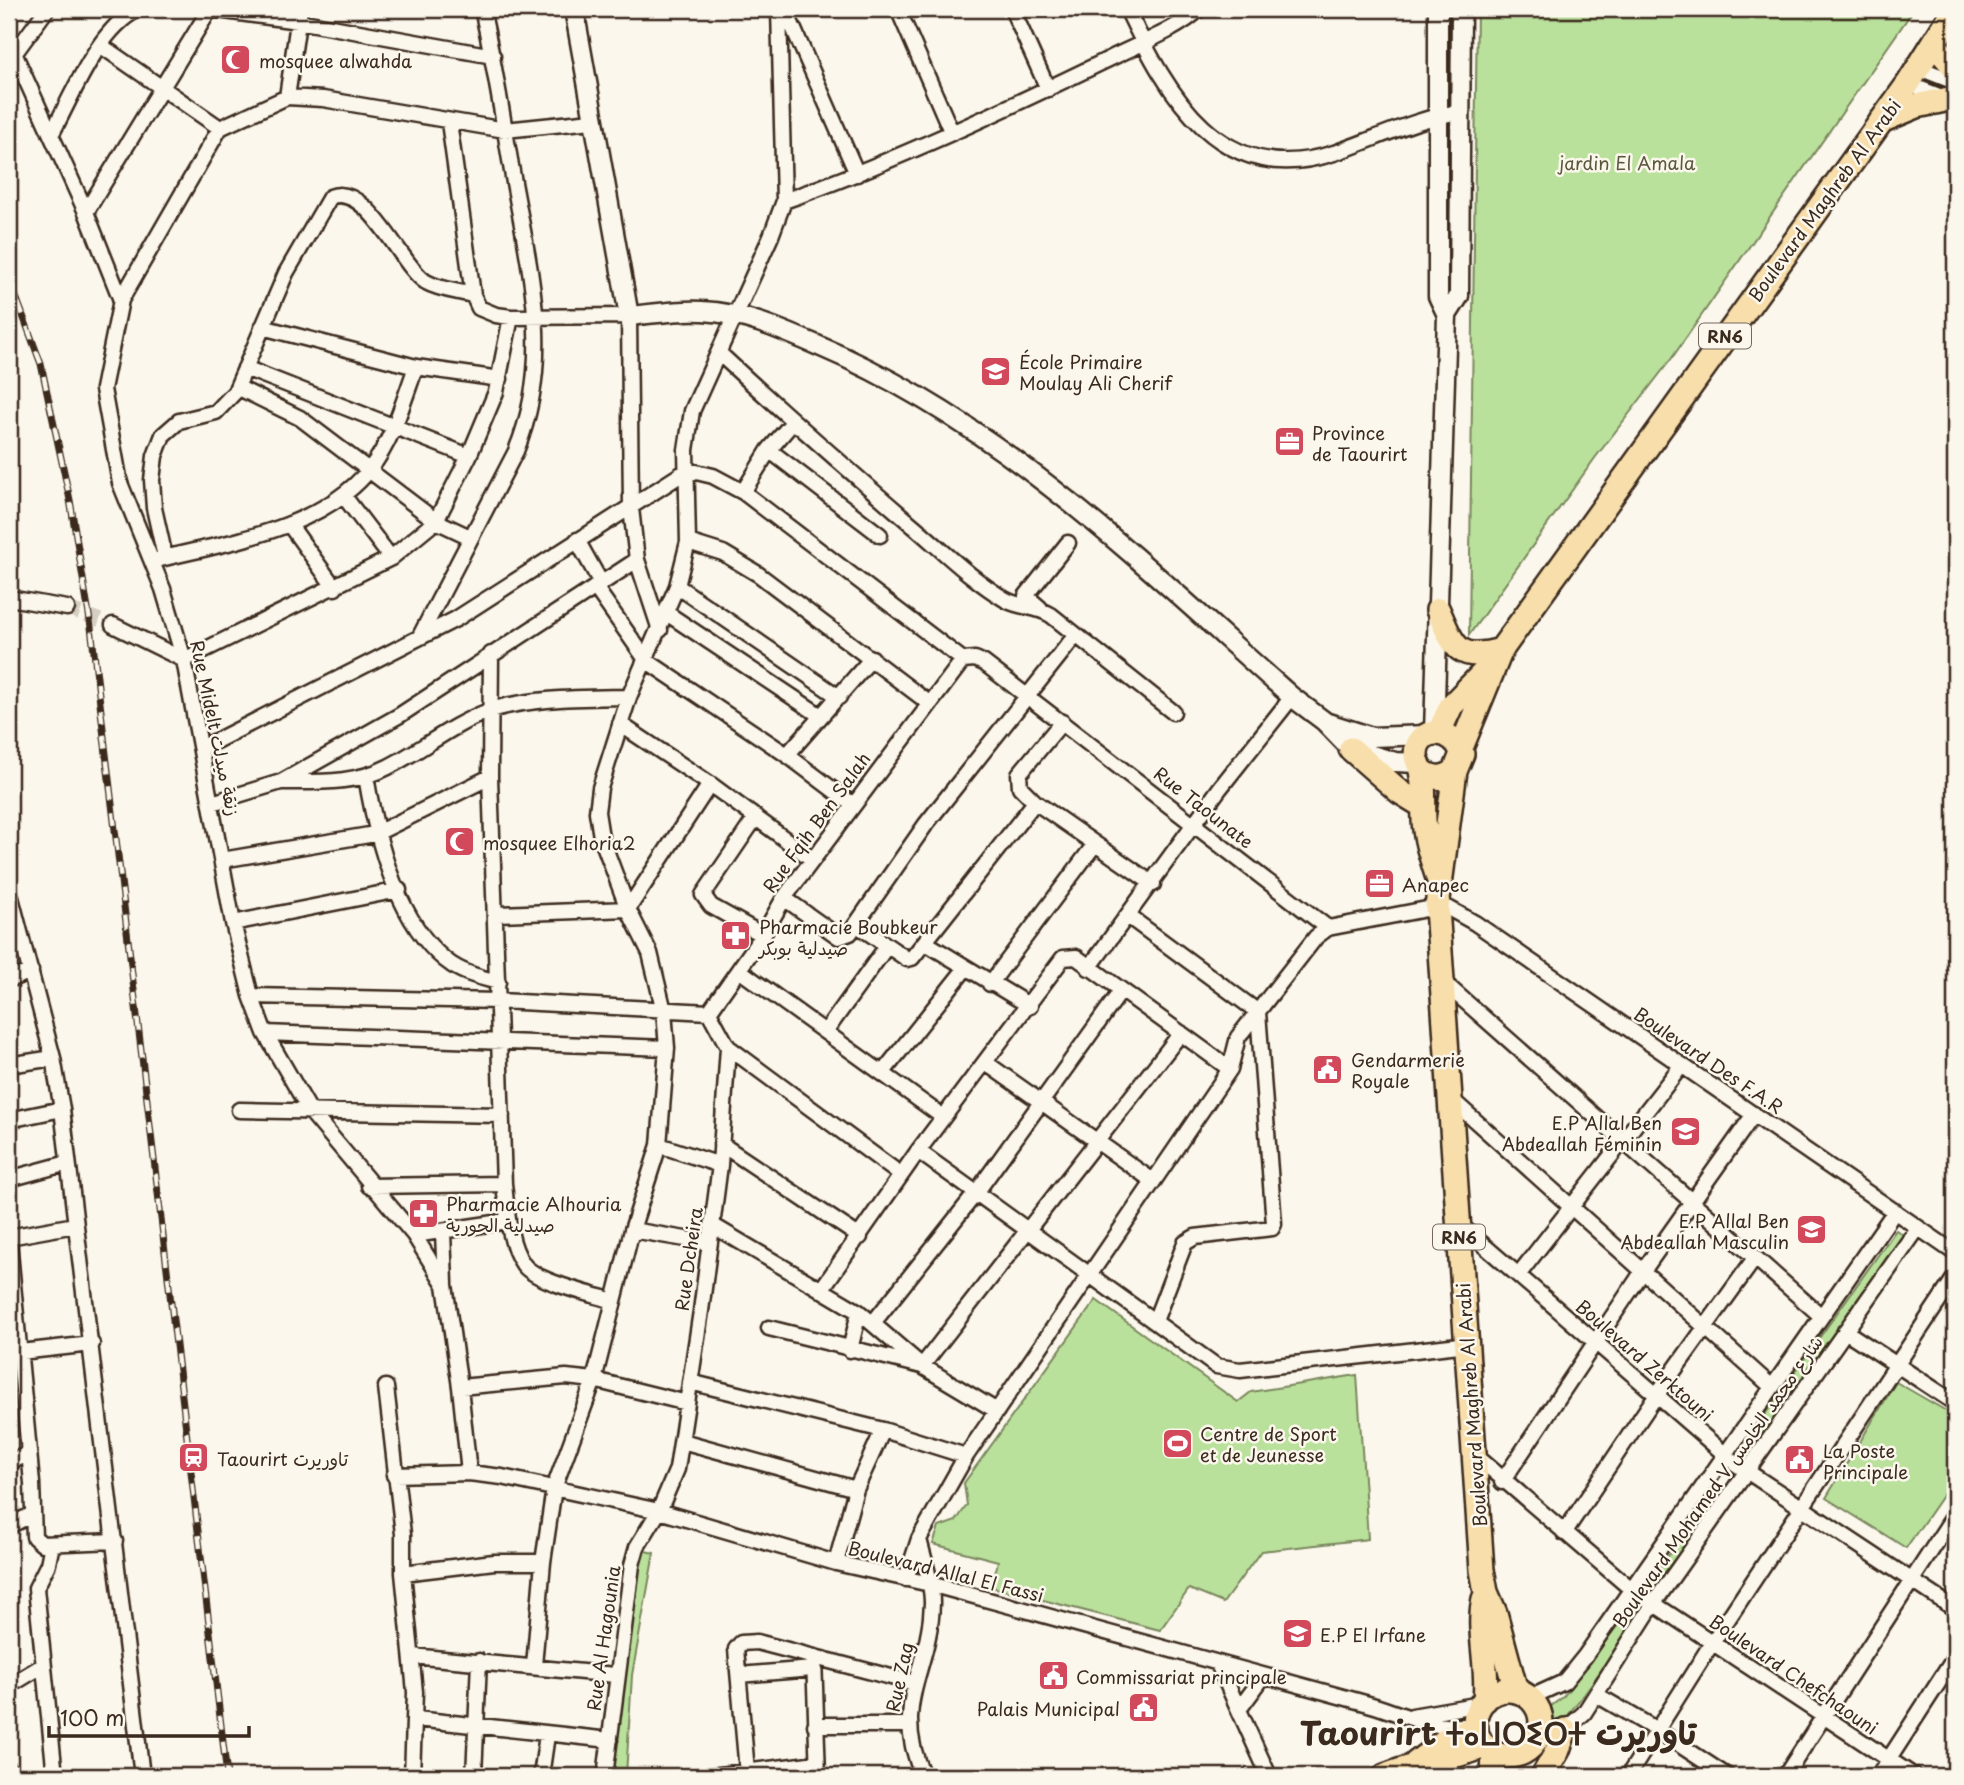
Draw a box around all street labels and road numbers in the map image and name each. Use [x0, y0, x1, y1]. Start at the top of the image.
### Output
street label: Boulevard Maghreb Al Arabi [1741, 93, 1907, 307]
road number: RN6 [1699, 324, 1751, 348]
street label: Rue Midelt زنقة ميدلت [184, 638, 248, 818]
street label: Rue Fqih Ben Salah [756, 746, 876, 898]
street label: Rue Taounate [1149, 760, 1259, 854]
street label: Boulevard Des F.A.R [1629, 1000, 1789, 1120]
street label: Rue Dcheira [667, 1205, 709, 1313]
road number: RN6 [1433, 1224, 1485, 1250]
street label: Boulevard Maghreb Al Arabi [1449, 1282, 1493, 1528]
street label: Boulevard Zerktouni [1570, 1293, 1720, 1427]
street label: Boulevard Mohamed V شارع محمد الخامس [1605, 1329, 1829, 1633]
street label: Boulevard Allal El Fassi [845, 1534, 1047, 1608]
street label: Rue Al Hagounia [579, 1563, 627, 1713]
street label: Boulevard Chefchaouni [1704, 1607, 1884, 1741]
street label: Rue Zag [878, 1640, 920, 1714]

